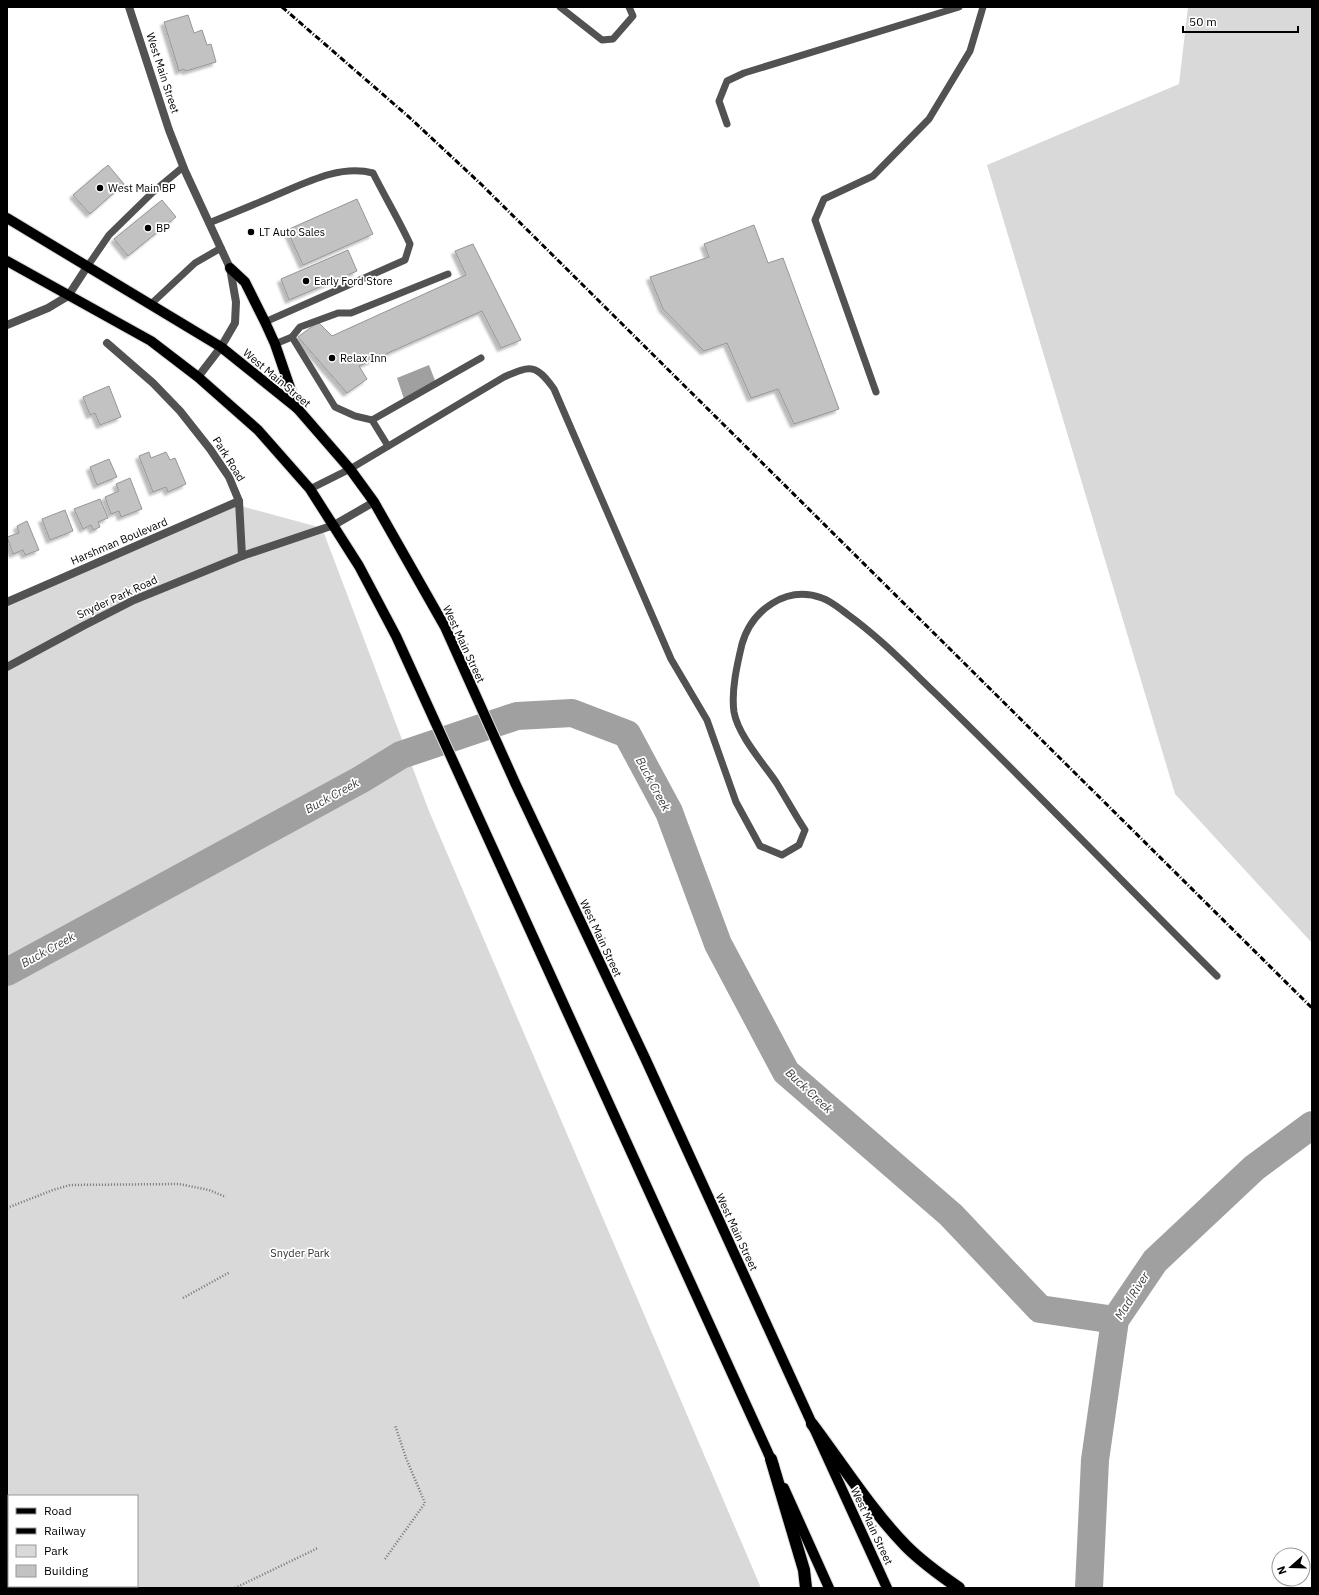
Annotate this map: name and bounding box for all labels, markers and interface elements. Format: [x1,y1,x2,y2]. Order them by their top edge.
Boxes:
scale bar [1183,8,1298,34]
text: 50 m [1189,14,1217,29]
street label: West Main Street [143,31,183,115]
place label: West Main BP [108,181,176,195]
marker: West Main BP [95,183,105,193]
place label: BP [156,221,170,235]
marker: BP [143,223,153,233]
place label: LT Auto Sales [259,225,325,239]
marker: LT Auto Sales [246,227,256,237]
place label: Early Ford Store [314,274,393,288]
marker: Early Ford Store [301,276,311,286]
street label: West Main Street [240,346,314,410]
place label: Relax Inn [340,351,387,365]
marker: Relax Inn [327,353,337,363]
street label: Park Road [210,434,248,484]
street label: Harshman Boulevard [69,514,169,568]
street label: Snyder Park Road [75,572,159,622]
street label: West Main Street [440,603,488,685]
water label: Buck Creek [633,754,674,814]
water label: Buck Creek [302,774,362,816]
street label: West Main Street [577,897,625,979]
water label: Buck Creek [18,928,78,970]
water label: Buck Creek [783,1065,837,1117]
street label: West Main Street [713,1191,761,1273]
park label: Snyder Park [270,1246,330,1260]
water label: Mad River [1111,1269,1152,1322]
street label: West Main Street [848,1485,896,1567]
legend [8,1495,138,1587]
text: Road [44,1503,72,1518]
text: Railway [44,1523,86,1538]
text: Park [44,1543,69,1558]
north arrow [1271,1547,1311,1587]
text: Building [44,1563,89,1578]
text: N [1274,1564,1290,1577]

